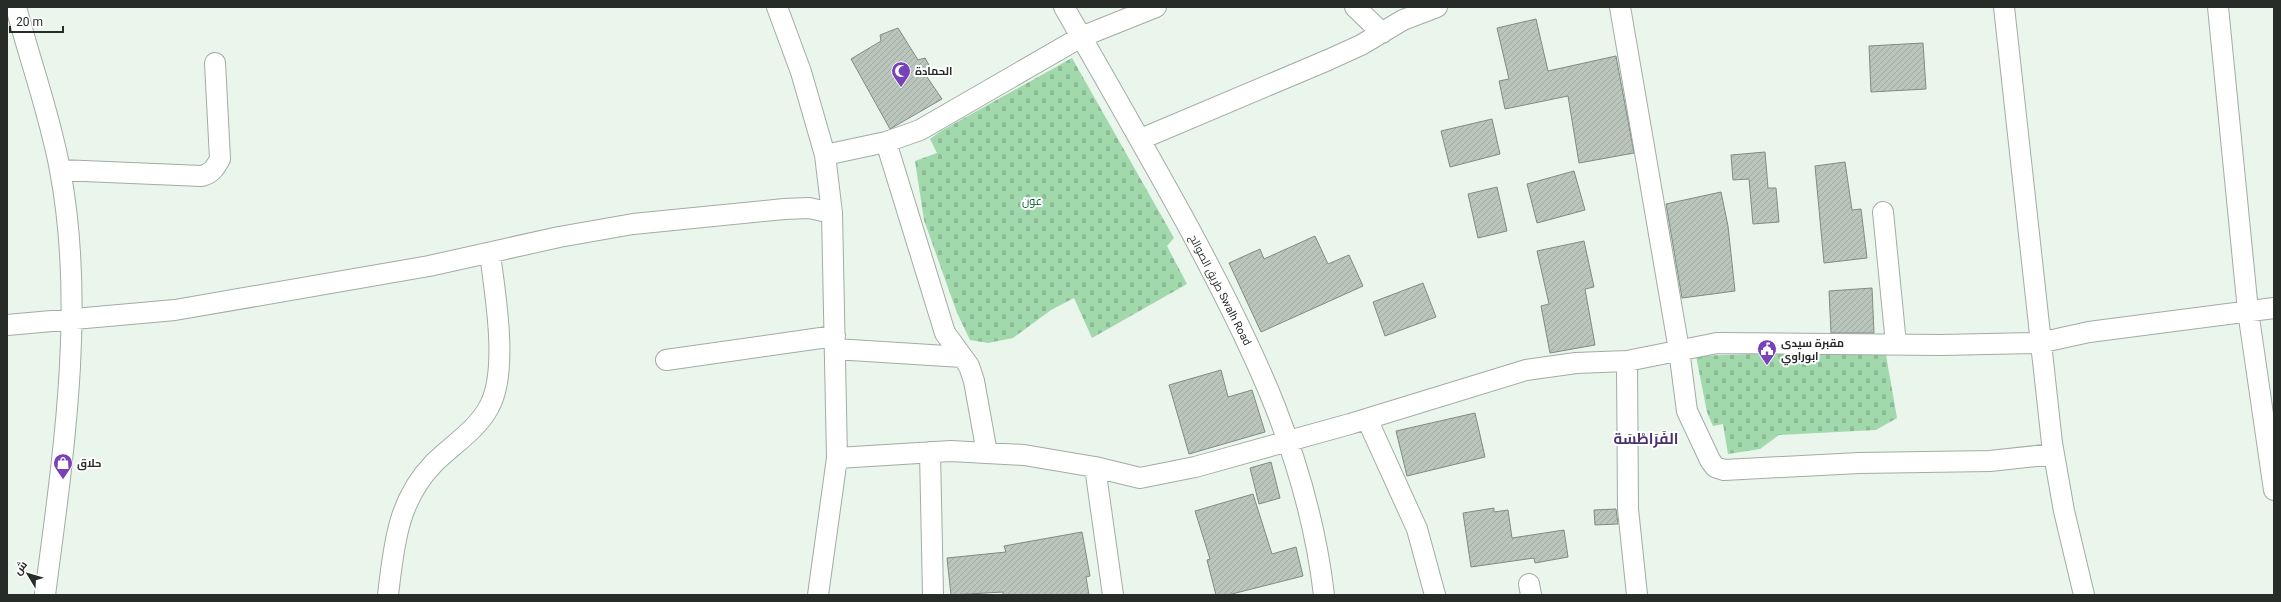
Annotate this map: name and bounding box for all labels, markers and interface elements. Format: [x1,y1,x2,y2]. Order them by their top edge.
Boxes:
scale bar [10,8,63,34]
text: 20 m [16,15,43,29]
mosque icon: الحمادة [890,60,912,88]
place label: الحمادة [915,65,953,78]
park label: عون [1022,195,1042,208]
street label: طريق الصوالح Swalh Road [1185,232,1254,348]
place label: مقبرة سيدى ابوراوي [1781,337,1844,366]
public building icon: مقبرة سيدى ابوراوي [1756,338,1778,366]
district label: الفَرَاطْسَة [1614,430,1678,448]
shop icon: حلاق [52,452,74,480]
place label: حلاق [77,457,101,471]
north arrow [8,554,48,594]
text: ش [11,559,30,578]

